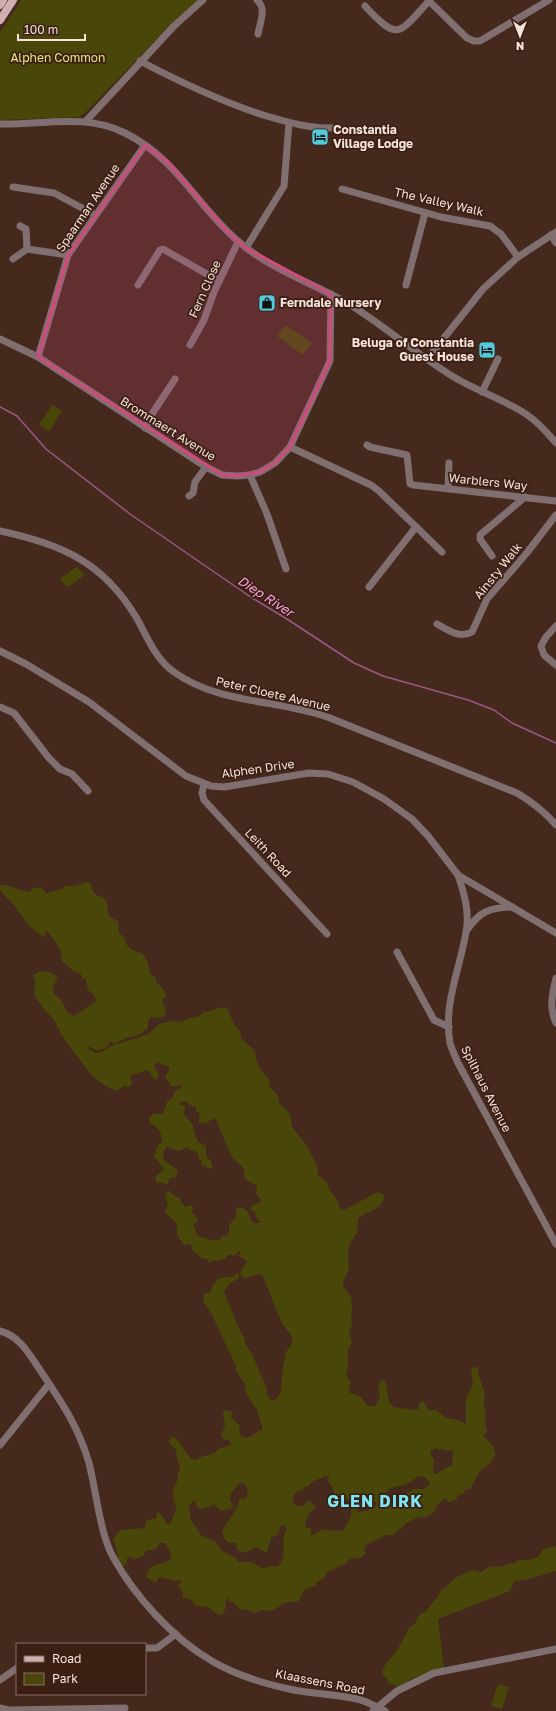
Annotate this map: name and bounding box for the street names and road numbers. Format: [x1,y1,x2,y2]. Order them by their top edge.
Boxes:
street label: Spaarman Avenue [52,161,123,255]
street label: The Valley Walk [393,184,486,219]
street label: Fern Close [185,258,224,320]
street label: Brommaert Avenue [118,393,219,464]
street label: Warblers Way [448,470,528,493]
street label: Ainsty Walk [470,539,525,602]
street label: Peter Cloete Avenue [214,673,332,714]
street label: Alphen Drive [221,756,295,781]
street label: Leith Road [242,825,295,880]
street label: Spilhaus Avenue [458,1043,515,1135]
street label: Klaassens Road [274,1665,366,1698]

